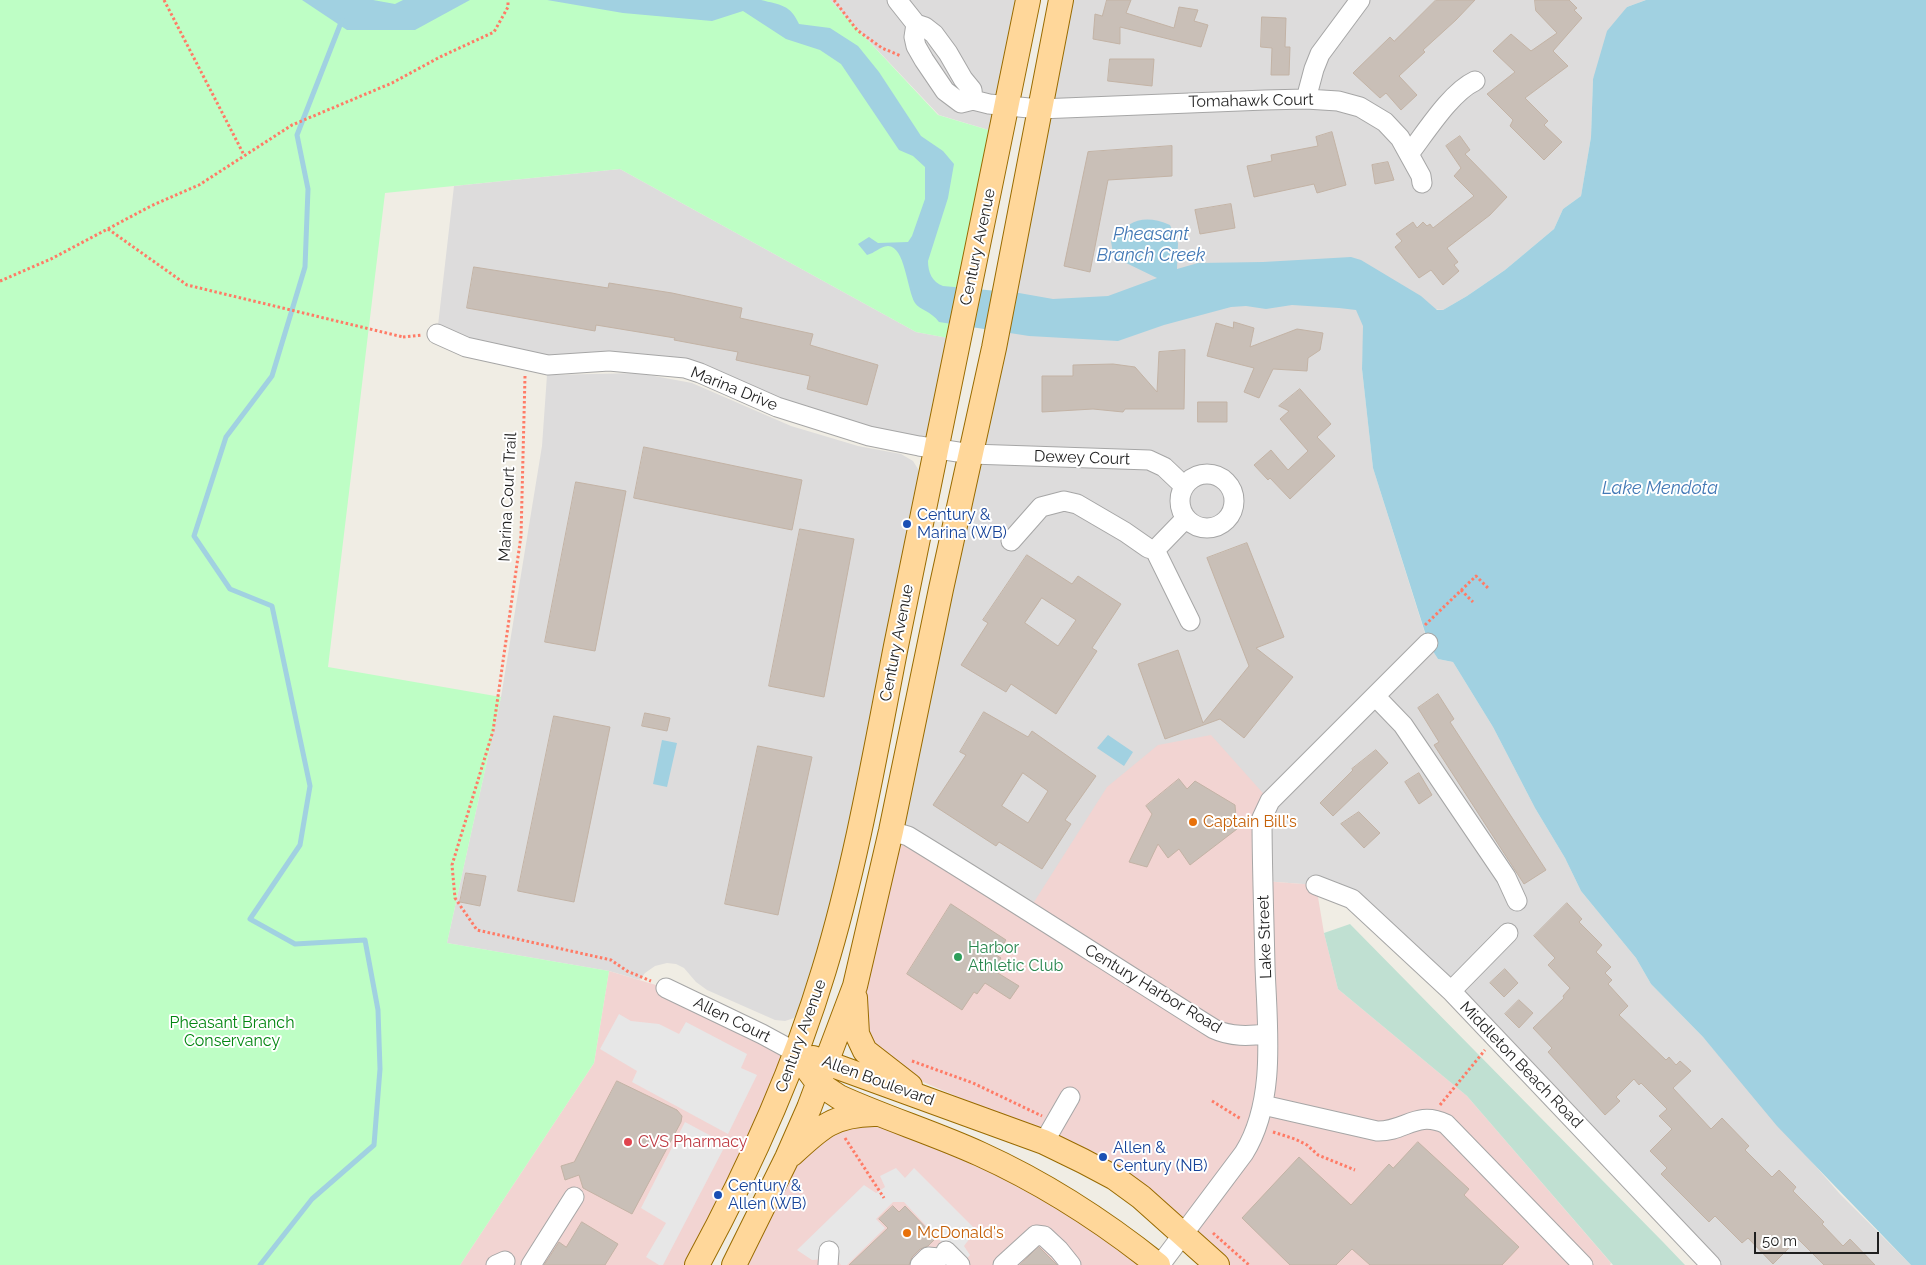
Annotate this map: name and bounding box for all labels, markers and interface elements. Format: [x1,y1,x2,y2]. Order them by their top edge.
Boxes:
street label: Tomahawk Court [1188,90,1314,112]
street label: Century Avenue [956,187,1000,307]
water label: Pheasant Branch Creek [1097,224,1205,266]
street label: Marina Drive [688,363,780,415]
street label: Marina Court Trail [495,432,521,562]
street label: Dewey Court [1034,447,1130,469]
water label: Lake Mendota [1602,478,1718,500]
place label: Century & Marina (WB) [917,505,1007,543]
marker: Century & Marina (WB) [901,518,913,530]
street label: Century Avenue [876,583,918,703]
place label: Captain Bill's [1203,812,1297,832]
marker: Captain Bill's [1187,816,1199,828]
street label: Lake Street [1254,895,1276,979]
place label: Harbor Athletic Club [968,938,1063,976]
street label: Century Harbor Road [1081,941,1225,1037]
marker: Harbor Athletic Club [952,951,964,963]
street label: Century Avenue [772,977,830,1095]
street label: Allen Court [690,993,774,1047]
street label: Middleton Beach Road [1456,998,1586,1132]
park label: Pheasant Branch Conservancy [170,1013,294,1051]
street label: Allen Boulevard [819,1052,937,1110]
place label: CVS Pharmacy [638,1132,748,1152]
marker: CVS Pharmacy [622,1136,634,1148]
place label: Allen & Century (NB) [1113,1138,1207,1176]
marker: Allen & Century (NB) [1097,1151,1109,1163]
place label: Century & Allen (WB) [728,1176,806,1214]
marker: Century & Allen (WB) [712,1189,724,1201]
scale bar [1756,1222,1881,1254]
place label: McDonald's [917,1223,1004,1243]
marker: McDonald's [901,1227,913,1239]
text: 50 m [1762,1232,1797,1250]

